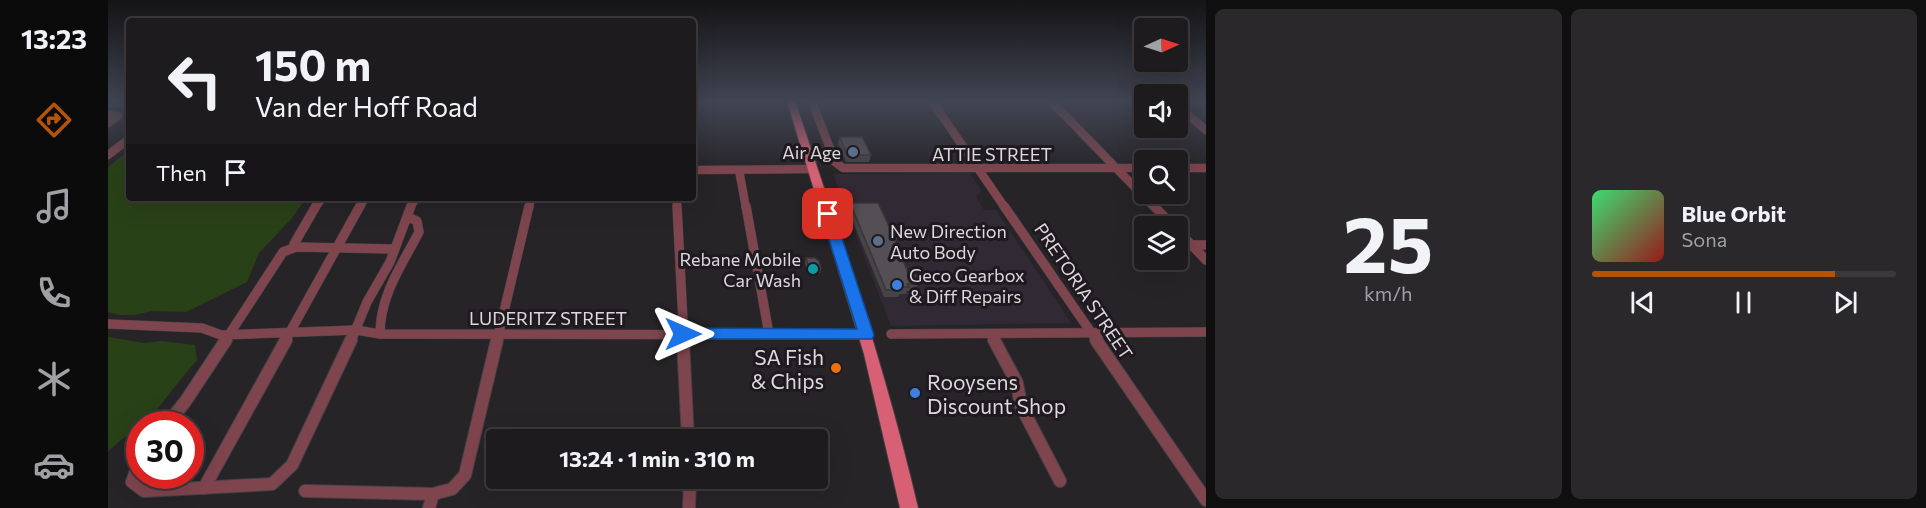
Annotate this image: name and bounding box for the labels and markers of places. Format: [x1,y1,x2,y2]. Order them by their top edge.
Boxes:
place label: Air Age [782,141,841,163]
marker: Air Age [846,145,860,159]
pin [802,188,853,239]
place label: New Direction Auto Body [890,220,1007,263]
marker: New Direction Auto Body [871,234,885,248]
place label: Rebane Mobile Car Wash [679,248,801,291]
marker: Rebane Mobile Car Wash [806,262,820,276]
place label: Geco Gearbox & Diff Repairs [909,264,1025,307]
marker: Geco Gearbox & Diff Repairs [890,278,904,292]
place label: SA Fish & Chips [751,344,824,393]
marker: SA Fish & Chips [829,361,843,375]
place label: Rooysens Discount Shop [927,369,1066,418]
marker: Rooysens Discount Shop [908,386,922,400]

